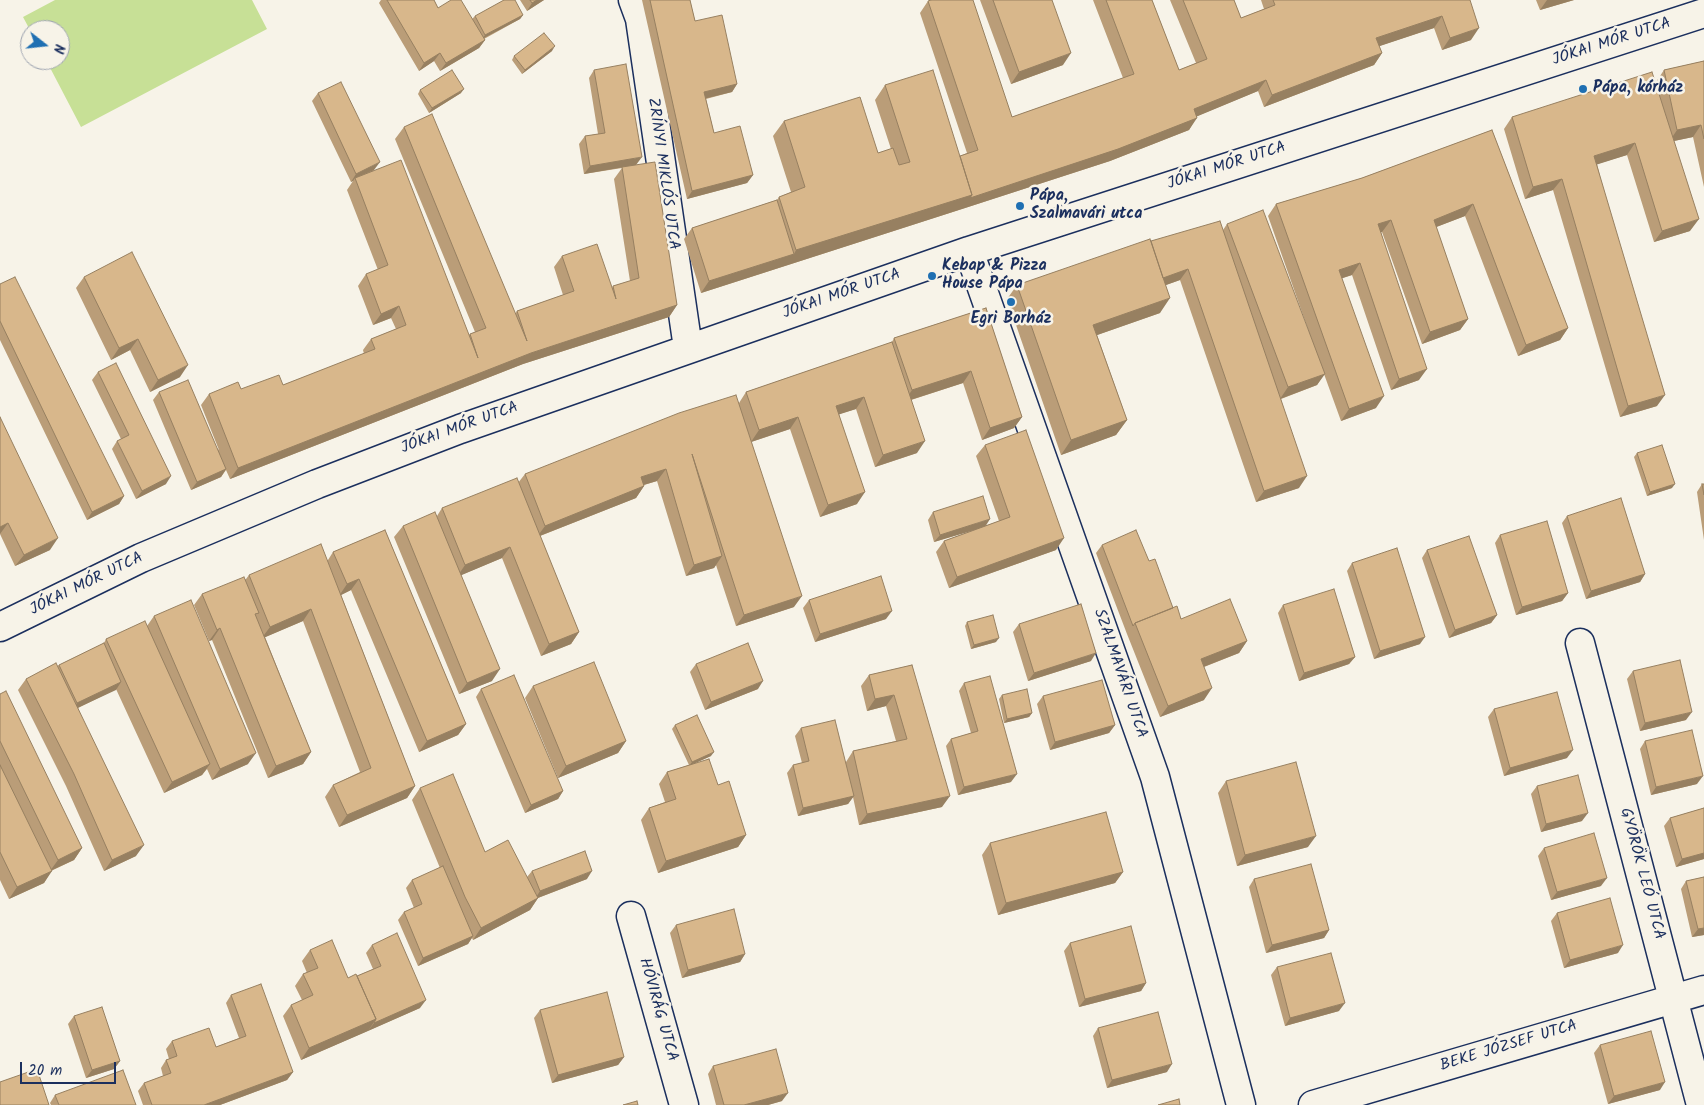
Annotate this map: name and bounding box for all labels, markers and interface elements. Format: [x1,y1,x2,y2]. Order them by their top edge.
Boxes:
street label: JÓKAI MÓR UTCA [1550,15,1674,71]
north arrow [20,20,70,70]
text: N [47,42,70,56]
place label: Pápa, kórház [1593,79,1683,99]
marker: Pápa, kórház [1577,83,1589,95]
street label: ZRÍNYI MIKLÓS UTCA [642,97,682,251]
street label: JÓKAI MÓR UTCA [1165,139,1289,195]
place label: Pápa, Szalmavári utca [1030,187,1142,225]
marker: Pápa, Szalmavári utca [1014,200,1026,212]
place label: Kebap & Pizza House Pápa [942,257,1047,295]
street label: JÓKAI MÓR UTCA [780,266,904,324]
marker: Kebap & Pizza House Pápa [926,270,938,282]
marker: Egri Borház [1005,296,1017,308]
place label: Egri Borház [971,310,1051,330]
street label: JÓKAI MÓR UTCA [399,399,521,459]
street label: JÓKAI MÓR UTCA [27,549,147,621]
street label: SZALMAVÁRI UTCA [1088,607,1150,741]
street label: GYÖRÖK LEÓ UTCA [1614,806,1668,942]
street label: HÓVIRÁG UTCA [633,956,681,1064]
street label: BEKE JÓZSEF UTCA [1438,1017,1580,1077]
scale bar [22,1052,119,1084]
text: 20 m [28,1059,62,1083]

